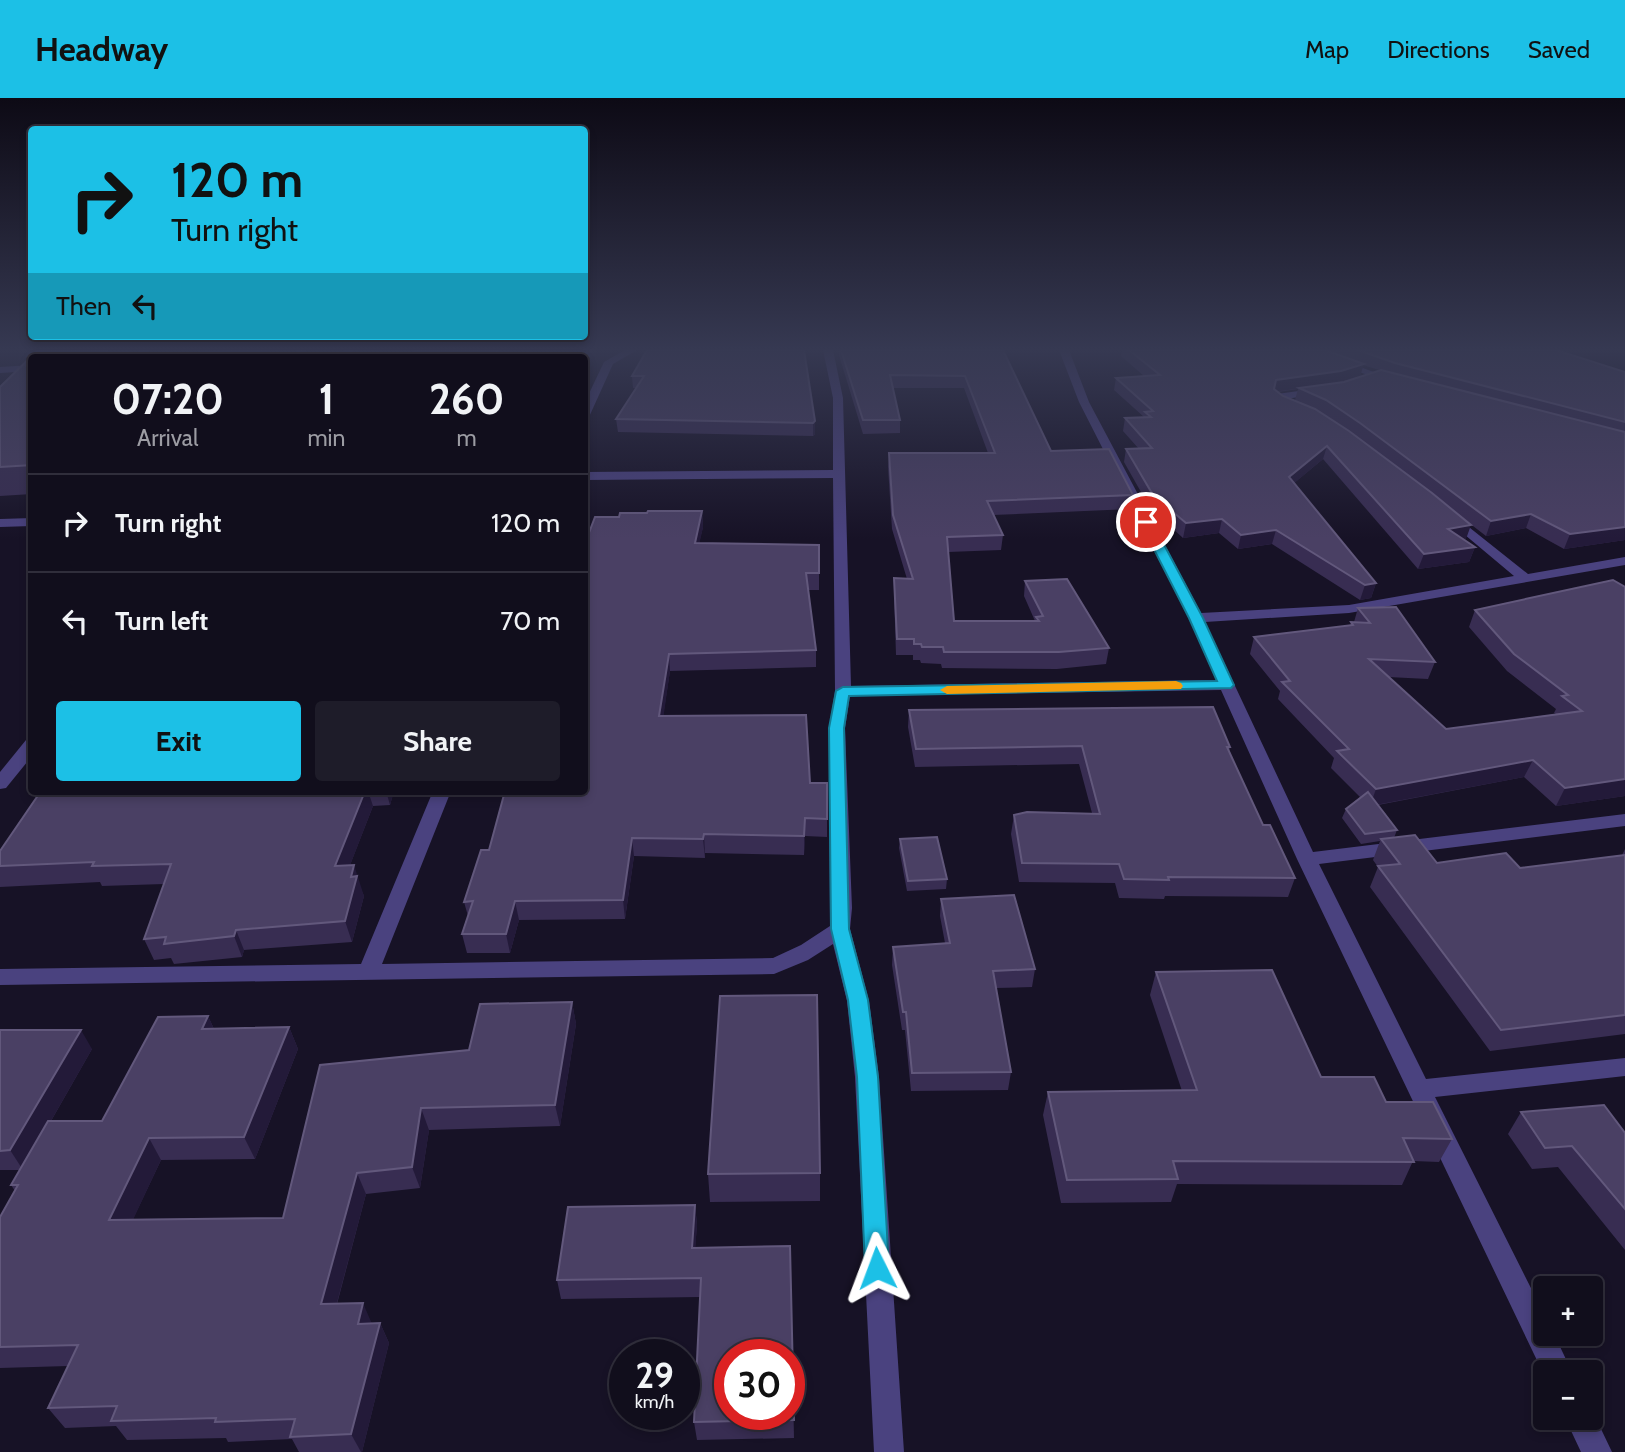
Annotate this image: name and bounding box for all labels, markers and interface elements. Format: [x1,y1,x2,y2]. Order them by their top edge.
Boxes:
text: Headway [35,29,168,69]
text: Map [1305,35,1349,64]
text: Directions [1387,35,1490,64]
text: Saved [1528,35,1590,64]
text: 120 m [171,150,303,209]
icon: right [56,154,147,245]
text: Turn right [171,210,298,249]
icon: left [126,287,164,325]
text: Then [56,290,112,322]
text: 07:20 [112,373,224,425]
text: 1 [319,373,334,425]
text: 260 [429,373,504,425]
text: Arrival [137,424,198,452]
text: min [307,424,345,452]
text: m [457,424,477,452]
pin [1116,492,1176,552]
icon: arrive [1127,503,1165,541]
icon: right [56,504,94,542]
text: Turn right [115,507,221,539]
text: 120 m [491,507,560,539]
icon: left [56,602,94,640]
text: Turn left [115,605,208,637]
text: 70 m [500,605,560,637]
button: Exit [56,701,301,781]
button: Share [315,701,560,781]
position arrow [840,1231,914,1305]
map controls [1533,1276,1603,1430]
button: + [1533,1276,1603,1346]
speed limit sign: 30 [714,1339,805,1430]
text: 29 [635,1354,674,1397]
button: − [1533,1360,1603,1430]
text: km/h [635,1391,674,1413]

